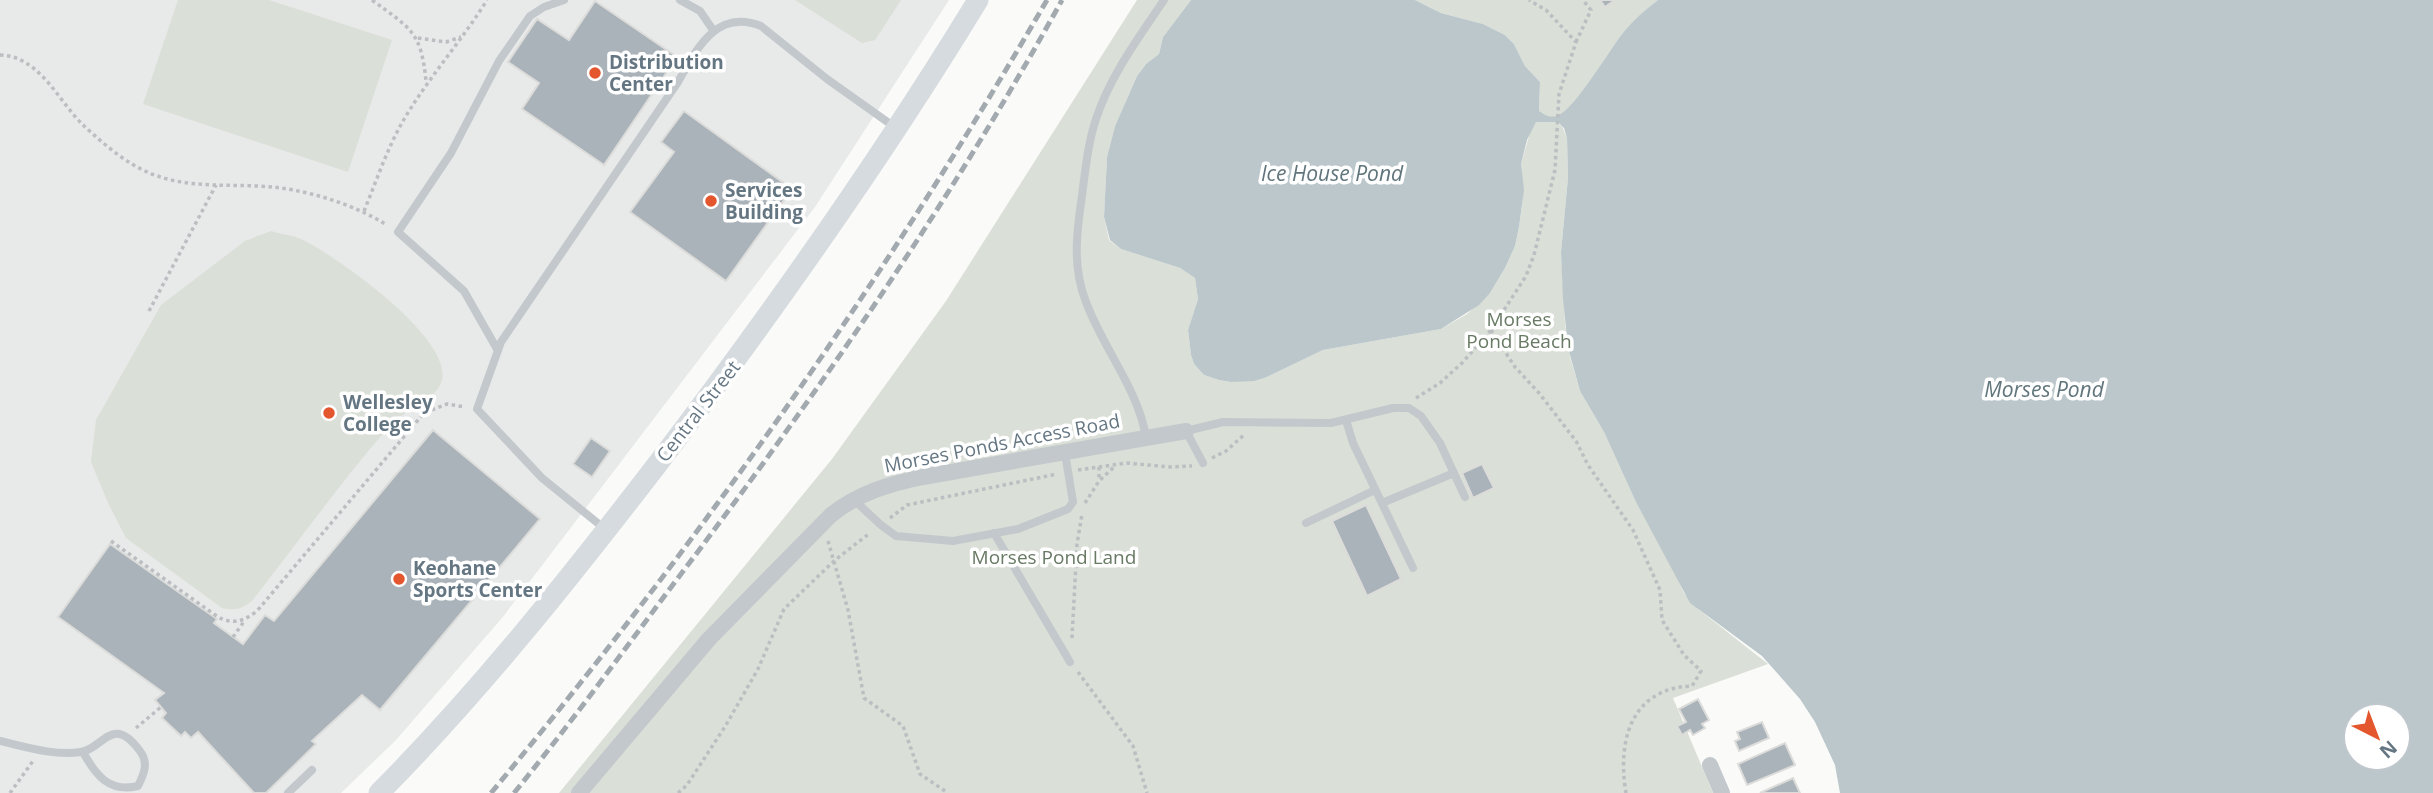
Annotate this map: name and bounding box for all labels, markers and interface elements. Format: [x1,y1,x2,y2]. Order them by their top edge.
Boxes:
place label: Distribution Center [609,49,724,97]
marker: Distribution Center [587,65,603,81]
water label: Ice House Pond [1261,159,1404,187]
place label: Services Building [725,177,803,225]
marker: Services Building [703,193,719,209]
park label: Morses Pond Beach [1466,306,1572,354]
street label: Central Street [650,355,746,467]
water label: Morses Pond [1984,375,2105,403]
place label: Wellesley College [343,389,433,437]
marker: Wellesley College [321,405,337,421]
street label: Morses Ponds Access Road [882,407,1122,479]
park label: Morses Pond Land [972,544,1136,570]
place label: Keohane Sports Center [413,555,543,603]
marker: Keohane Sports Center [391,571,407,587]
north arrow [2342,702,2412,772]
text: N [2374,735,2403,764]

